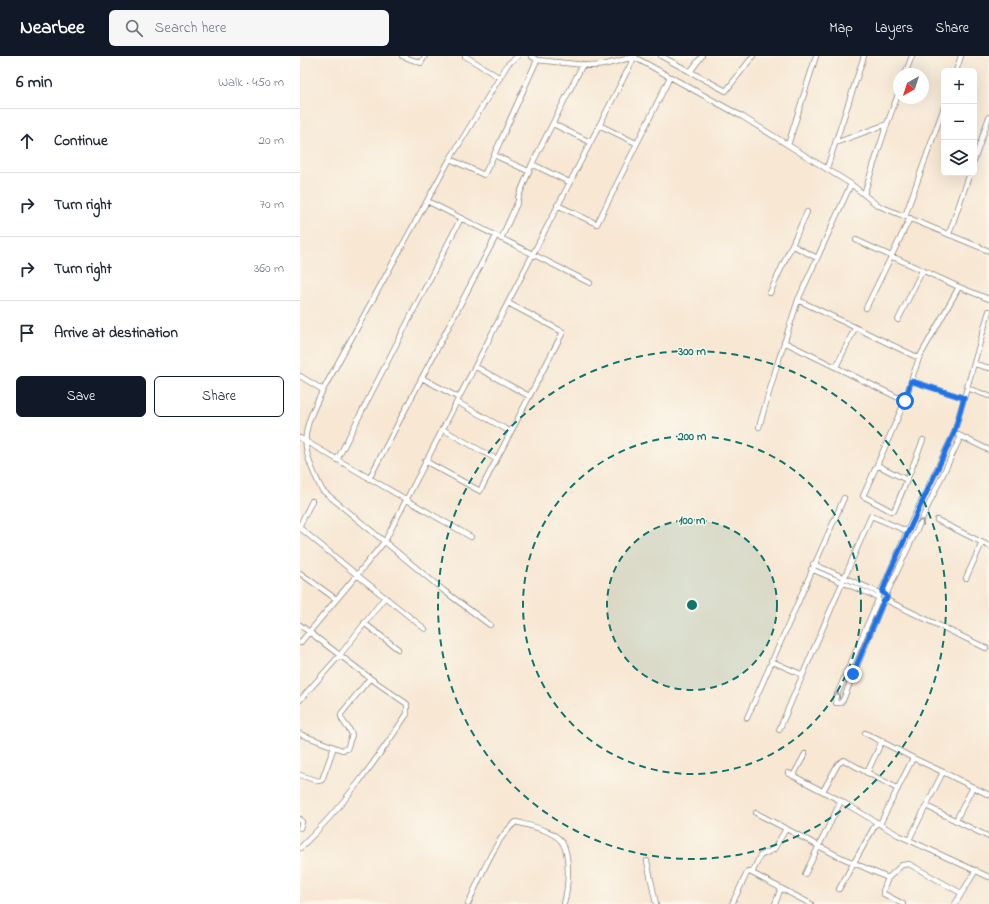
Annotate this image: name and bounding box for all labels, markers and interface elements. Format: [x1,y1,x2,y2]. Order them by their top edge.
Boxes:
search box [109,10,389,46]
text: Nearbee [20,15,85,42]
icon: search [123,17,145,39]
text: Search here [155,17,226,39]
text: Map [829,18,853,39]
text: Layers [875,18,913,39]
text: Share [935,18,969,39]
north arrow [893,68,929,104]
map controls [941,68,977,176]
button: + [941,68,977,104]
text: 6 min [16,70,52,95]
text: Walk · 450 m [218,73,284,92]
button: − [941,104,977,140]
icon: ahead [16,130,38,152]
text: Continue [54,130,108,152]
text: 20 m [259,131,284,150]
button: layers [941,140,977,176]
icon: right [16,194,38,216]
text: Turn right [54,194,112,216]
text: 70 m [260,195,284,214]
icon: right [16,258,38,280]
text: Turn right [54,258,112,280]
text: 360 m [254,259,284,278]
icon: arrive [16,322,38,344]
text: Arrive at destination [54,322,178,344]
text: 300 m [677,343,707,361]
button: Save [16,376,146,417]
button: Share [154,376,284,417]
route start [896,392,914,410]
text: 200 m [677,428,707,446]
text: 100 m [679,512,706,530]
one-way arrow [916,518,924,526]
centre of rings [685,598,699,612]
route end [844,665,862,683]
one-way arrow [833,692,841,699]

